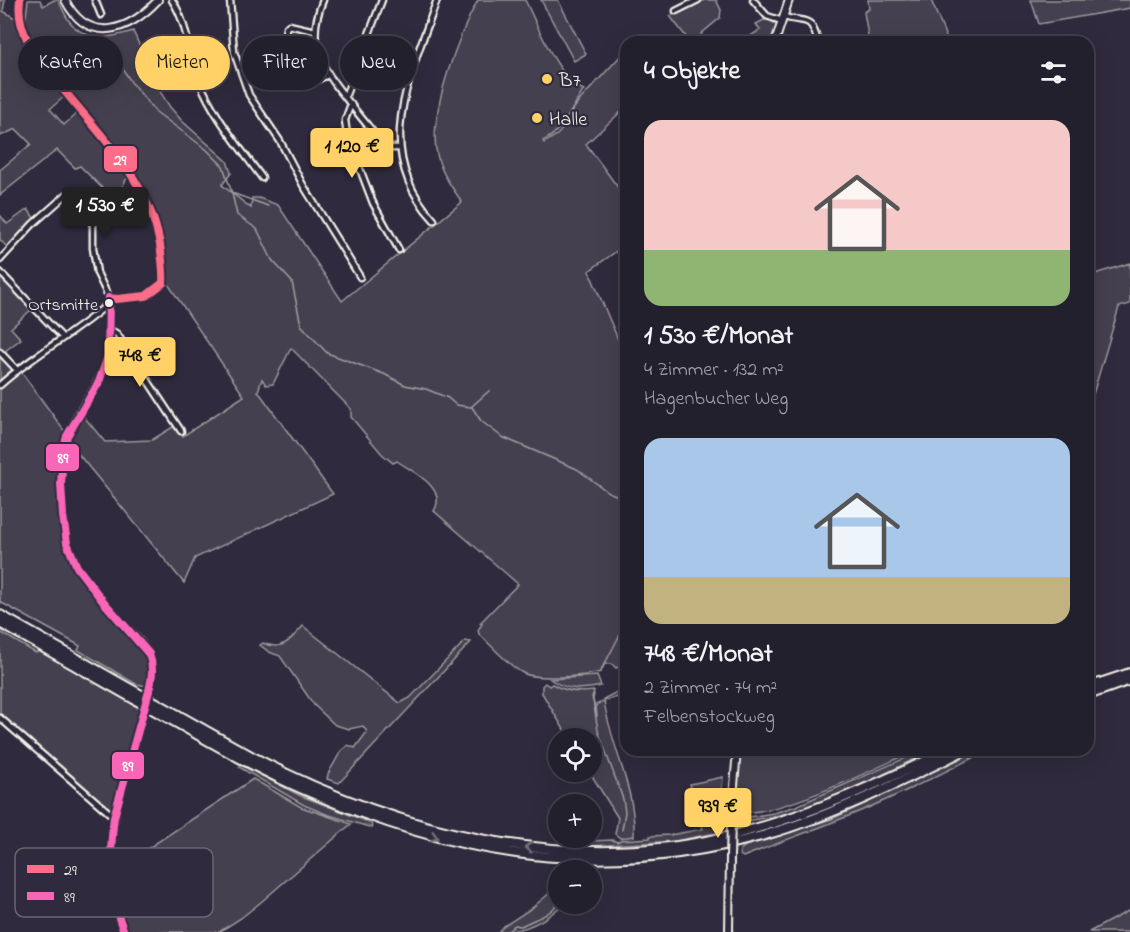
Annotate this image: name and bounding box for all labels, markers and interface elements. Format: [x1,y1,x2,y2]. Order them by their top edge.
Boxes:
chip: Kaufen [18,36,123,90]
chip: Mieten [135,36,230,90]
chip: Filter [242,36,328,90]
chip: Neu [340,36,417,90]
text: 4 Objekte [644,53,740,91]
icon: filters [1037,56,1070,89]
place label: B7 [558,67,581,96]
marker: B7 [540,72,554,86]
place label: Halle [549,106,587,135]
marker: Halle [530,111,544,125]
pin: 1 120 € [297,128,407,179]
text: 1 120 € [324,133,380,162]
line badge: 29 [103,145,138,173]
text: 29 [113,149,127,173]
icon: home [803,159,911,267]
pin: 1 530 € [50,187,160,238]
text: 1 530 € [76,192,134,221]
place label: Ortsmitte [28,293,99,319]
marker: Ortsmitte [103,297,115,309]
text: 1 530 €/Monat [644,318,793,356]
pin: 748 € [98,337,182,388]
text: 748 € [119,342,161,371]
text: 4 Zimmer · 132 m² [644,356,784,385]
text: Hagenbucher Weg [644,385,788,414]
line badge: 89 [45,443,80,472]
text: 89 [57,447,69,471]
icon: home [803,477,911,585]
text: 748 €/Monat [644,636,773,674]
text: 2 Zimmer · 74 m² [644,674,777,703]
text: Felbenstockweg [644,703,775,732]
map controls [548,728,602,914]
button: locate [548,728,602,782]
line badge: 89 [111,751,145,780]
text: 89 [122,755,134,779]
pin: 939 € [676,788,760,839]
text: 939 € [698,793,738,822]
button: + [548,794,602,848]
one-way arrow [429,830,439,843]
one-way arrow [525,841,534,854]
legend [15,848,213,917]
text: 29 [64,859,77,883]
button: − [548,860,602,914]
text: 89 [64,886,75,910]

